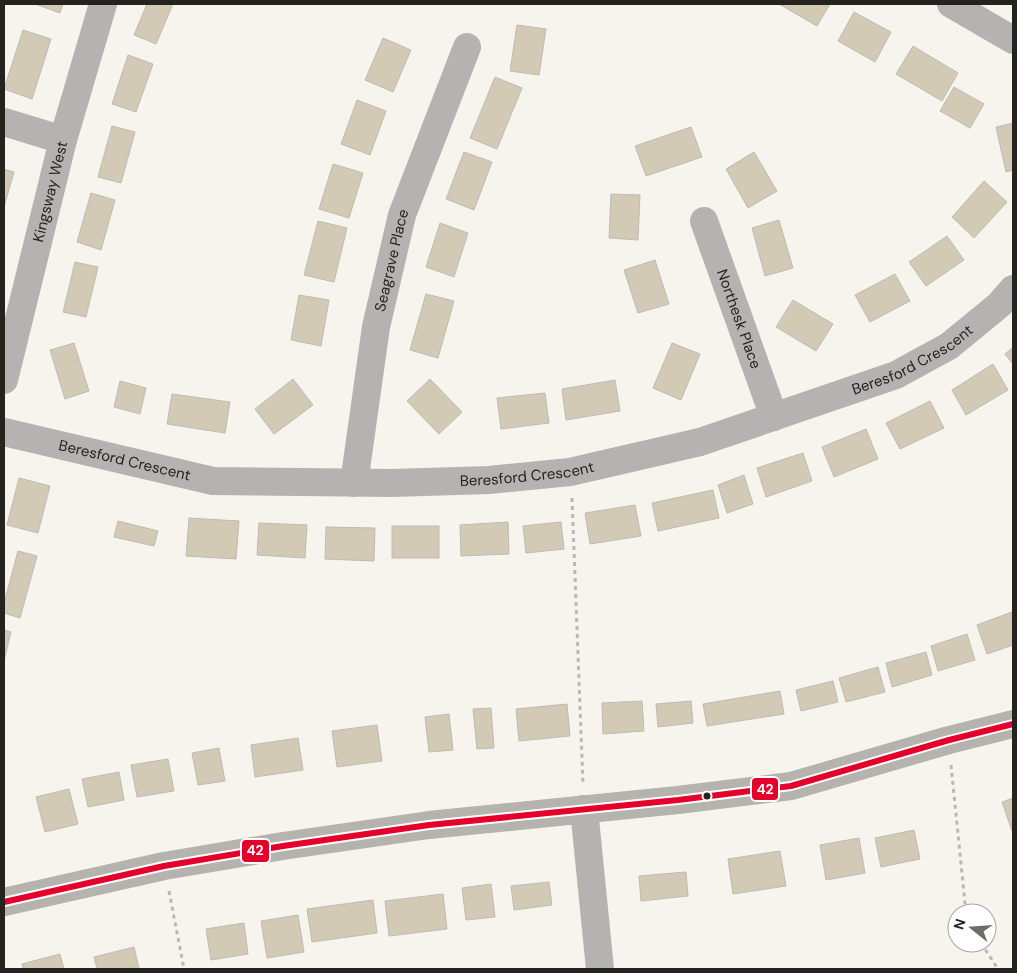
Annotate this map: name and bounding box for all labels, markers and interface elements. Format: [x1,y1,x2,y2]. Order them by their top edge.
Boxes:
street label: Kingsway West [28,139,72,244]
street label: Seagrave Place [370,206,413,314]
street label: Northesk Place [712,266,766,371]
street label: Beresford Crescent [849,320,977,399]
street label: Beresford Crescent [57,435,193,485]
street label: Beresford Crescent [459,457,596,491]
line badge: 42 [751,777,779,801]
text: 42 [756,780,774,798]
unlabelled marker [702,791,712,801]
line badge: 42 [241,839,270,863]
text: 42 [246,841,264,859]
north arrow [947,903,997,953]
text: N [949,917,970,932]

